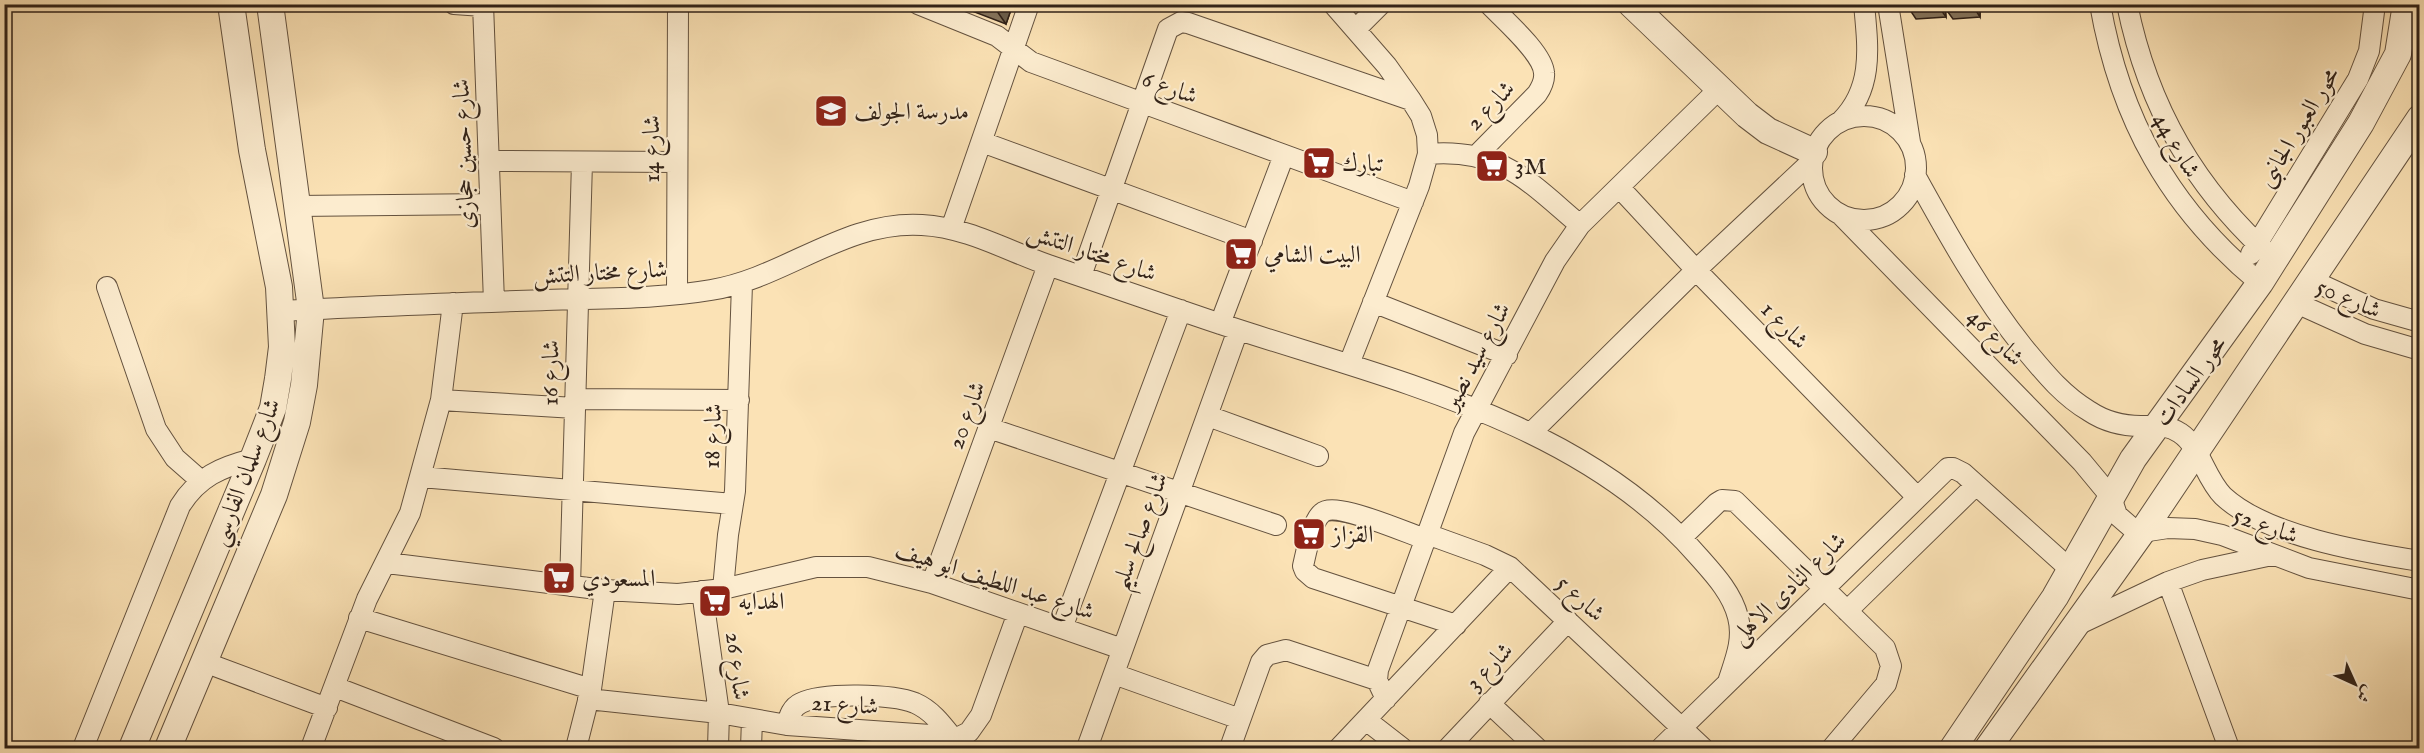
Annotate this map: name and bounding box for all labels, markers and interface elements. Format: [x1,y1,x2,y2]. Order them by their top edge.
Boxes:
street label: محور العبور الجانبى [2251,62,2348,194]
street label: شارع 6 [1136,64,1202,116]
street label: شارع 2 [1460,74,1525,140]
street label: شارع حسين حجازى [446,78,486,230]
school or university icon: مدرسة الجولف [813,93,849,129]
place label: مدرسة الجولف [854,97,969,128]
street label: شارع 44 [2142,107,2207,186]
street label: شارع 14 [637,115,671,183]
supermarket icon: تبارك [1301,145,1337,181]
supermarket icon: 3M [1474,148,1510,184]
place label: تبارك [1342,149,1385,180]
place label: 3M [1515,152,1547,183]
street label: شارع مختار التتش [1022,217,1160,293]
supermarket icon: البيت الشامي [1223,236,1259,272]
place label: البيت الشامي [1264,240,1361,273]
street label: شارع مختار التتش [532,254,668,295]
street label: شارع 50 [2310,272,2385,330]
street label: شارع 1 [1751,295,1814,359]
street label: شارع سيد نصير [1435,297,1521,420]
street label: شارع 46 [1958,303,2030,376]
street label: محور السادات [2148,330,2235,433]
street label: شارع 16 [535,340,571,406]
street label: شارع 20 [941,377,997,455]
street label: شارع سلمان الفارسي [204,394,293,553]
street label: شارع 18 [697,403,733,469]
street label: شارع صالح سليم [1105,468,1183,597]
street label: شارع 52 [2228,500,2302,555]
supermarket icon: القزاز [1291,516,1327,552]
place label: القزاز [1330,520,1374,551]
street label: شارع النادى الاهلى [1725,526,1856,654]
street label: شارع عبد اللطيف ابو هيف [890,535,1098,631]
supermarket icon: المسعودي [541,560,577,596]
place label: المسعودي [582,564,656,597]
street label: شارع 5 [1547,569,1611,632]
supermarket icon: الهدايه [697,583,733,619]
place label: الهدايه [738,587,785,618]
street label: شارع 26 [714,630,756,702]
street label: شارع 3 [1460,636,1523,700]
north arrow [2325,654,2385,714]
text: ش [2352,681,2377,706]
street label: شارع 21 [810,688,879,726]

